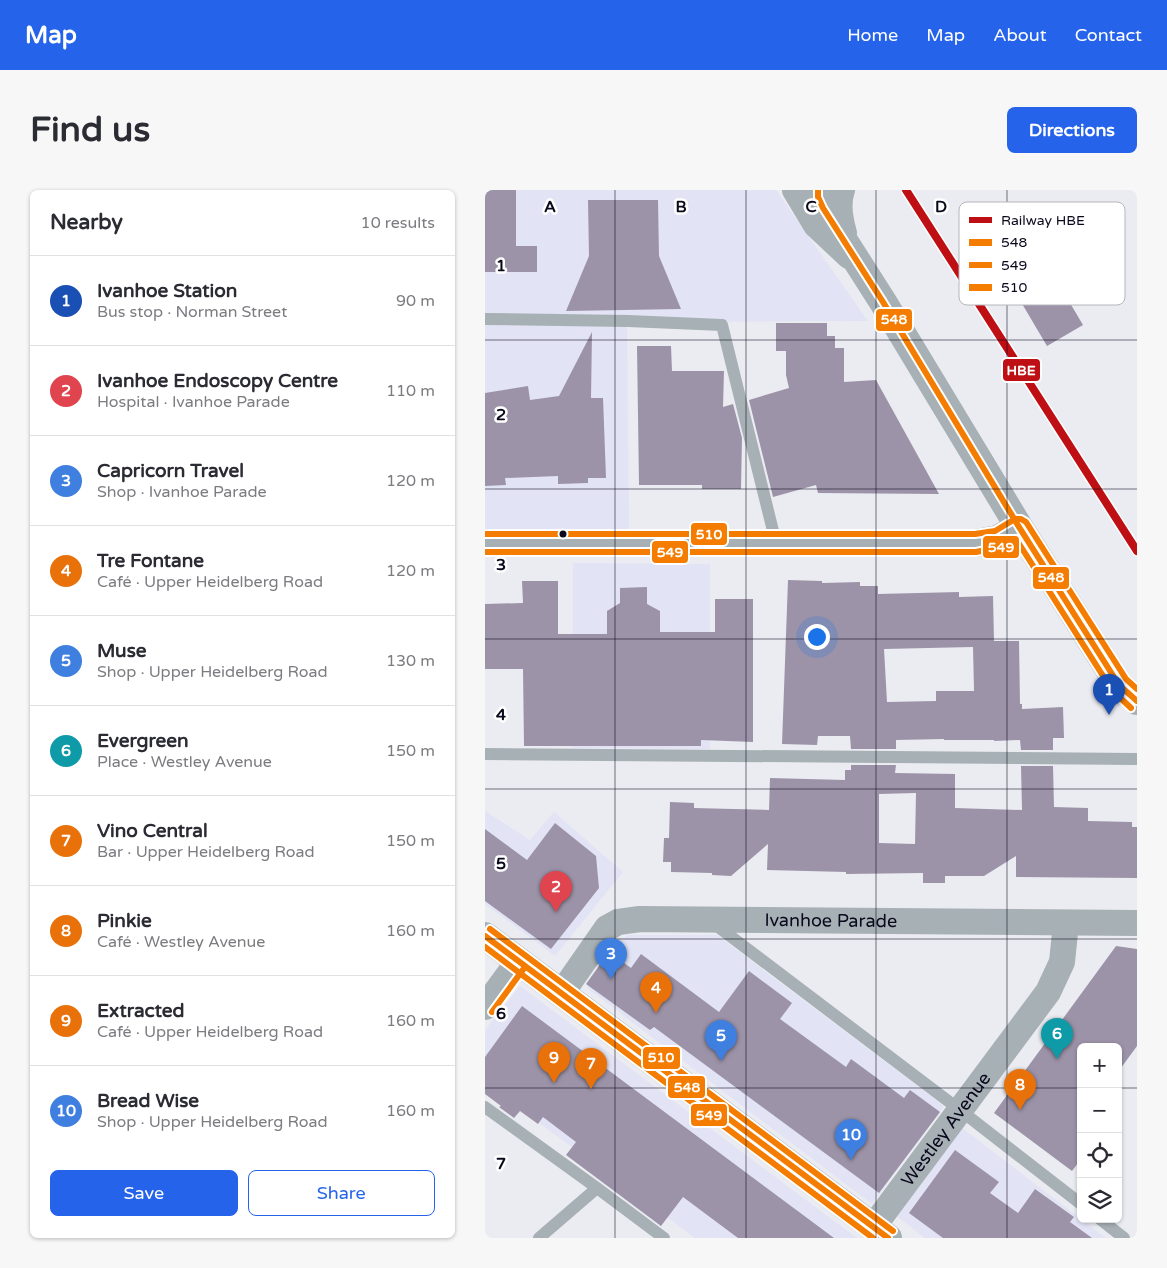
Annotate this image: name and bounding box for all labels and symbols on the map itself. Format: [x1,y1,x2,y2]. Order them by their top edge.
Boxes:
text: A [544,197,556,217]
text: B [675,197,687,217]
text: C [805,197,817,217]
text: D [935,197,947,217]
legend [959,202,1125,305]
text: Railway HBE [1001,212,1085,229]
text: 548 [1001,234,1028,251]
text: 1 [496,256,506,276]
text: 549 [1001,257,1027,274]
text: 510 [1001,279,1028,296]
line badge: 548 [875,308,913,332]
text: 548 [881,311,907,328]
line badge: HBE [1002,358,1041,382]
text: HBE [1006,362,1036,379]
text: 2 [496,405,506,425]
line badge: 510 [690,522,728,546]
text: 510 [696,526,722,543]
unlabelled marker [558,529,568,539]
line badge: 549 [982,535,1020,559]
text: 549 [988,539,1014,556]
line badge: 549 [651,540,689,564]
text: 549 [657,544,683,561]
text: 3 [496,555,506,575]
line badge: 548 [1032,566,1070,590]
text: 548 [1038,569,1064,586]
your location [804,624,830,650]
pin: 1 [1093,674,1125,715]
text: 4 [496,705,506,725]
text: 5 [496,854,506,874]
pin: 2 [540,871,572,912]
street label: Ivanhoe Parade [764,909,897,932]
pin: 3 [595,938,627,979]
pin: 4 [640,972,672,1013]
text: 6 [496,1004,506,1024]
pin: 6 [1041,1018,1073,1059]
pin: 5 [705,1020,737,1061]
pin: 9 [538,1042,570,1083]
line badge: 510 [642,1046,681,1070]
pin: 7 [575,1048,607,1089]
text: 510 [648,1049,674,1066]
street label: Westley Avenue [896,1068,995,1190]
pin: 8 [1004,1069,1036,1110]
line badge: 548 [667,1075,706,1099]
text: 548 [674,1079,700,1096]
line badge: 549 [690,1103,728,1127]
text: 549 [696,1107,722,1124]
pin: 10 [835,1119,867,1160]
text: 7 [496,1154,506,1174]

